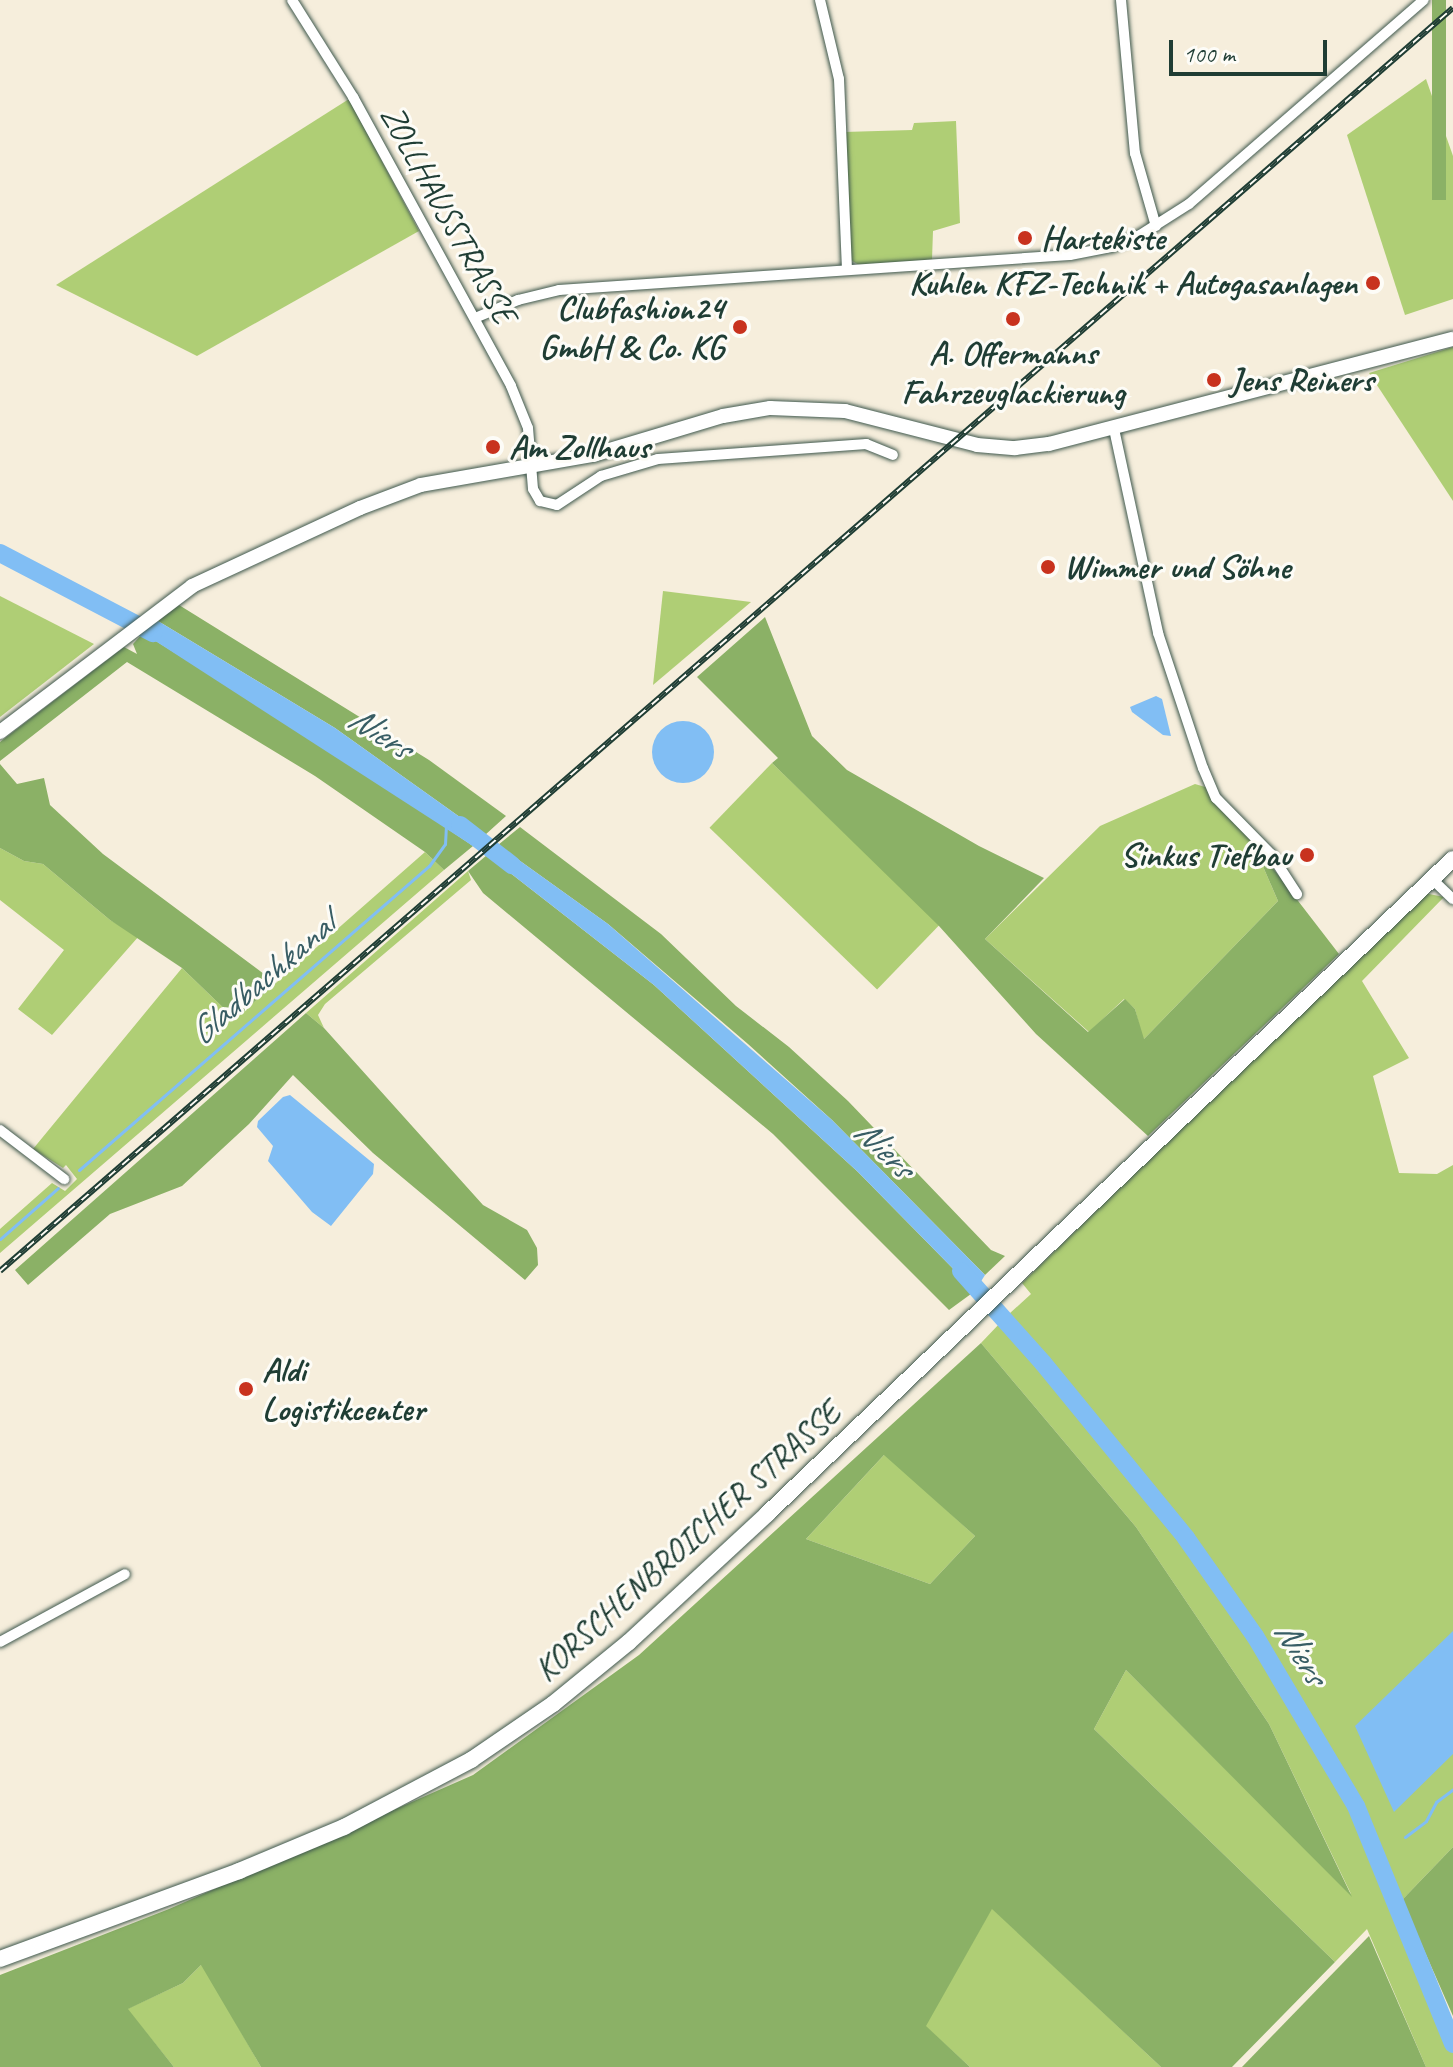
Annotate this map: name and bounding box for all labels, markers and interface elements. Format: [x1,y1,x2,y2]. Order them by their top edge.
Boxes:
scale bar [1173,24,1331,74]
text: 100 m [1183,39,1235,69]
street label: ZOLLHAUSSTRASSE [372,98,526,330]
place label: Hartekiste [1041,218,1164,258]
marker: Hartekiste [1016,229,1034,247]
place label: Kuhlen KFZ-Technik + Autogasanlagen [909,263,1357,303]
marker: Kuhlen KFZ-Technik + Autogasanlagen [1364,274,1382,292]
place label: Clubfashion24 GmbH & Co. KG [539,287,724,366]
marker: A. Offermanns Fahrzeuglackierung [1004,310,1022,328]
marker: Clubfashion24 GmbH & Co. KG [731,318,749,336]
place label: A. Offermanns Fahrzeuglackierung [901,332,1125,412]
place label: Jens Reiners [1230,360,1375,400]
marker: Jens Reiners [1205,371,1223,389]
place label: Am Zollhaus [509,427,649,467]
marker: Am Zollhaus [484,438,502,456]
place label: Wimmer und Söhne [1064,547,1290,587]
marker: Wimmer und Söhne [1039,558,1057,576]
water label: Niers [341,696,419,768]
place label: Sinkus Tiefbau [1120,835,1291,875]
marker: Sinkus Tiefbau [1298,846,1316,864]
water label: Gladbachkanal [180,904,344,1054]
water label: Niers [845,1109,923,1187]
place label: Aldi Logistikcenter [262,1349,424,1428]
marker: Aldi Logistikcenter [237,1380,255,1398]
street label: KORSCHENBROICHER STRASSE [525,1392,849,1690]
water label: Niers [1266,1613,1336,1691]

